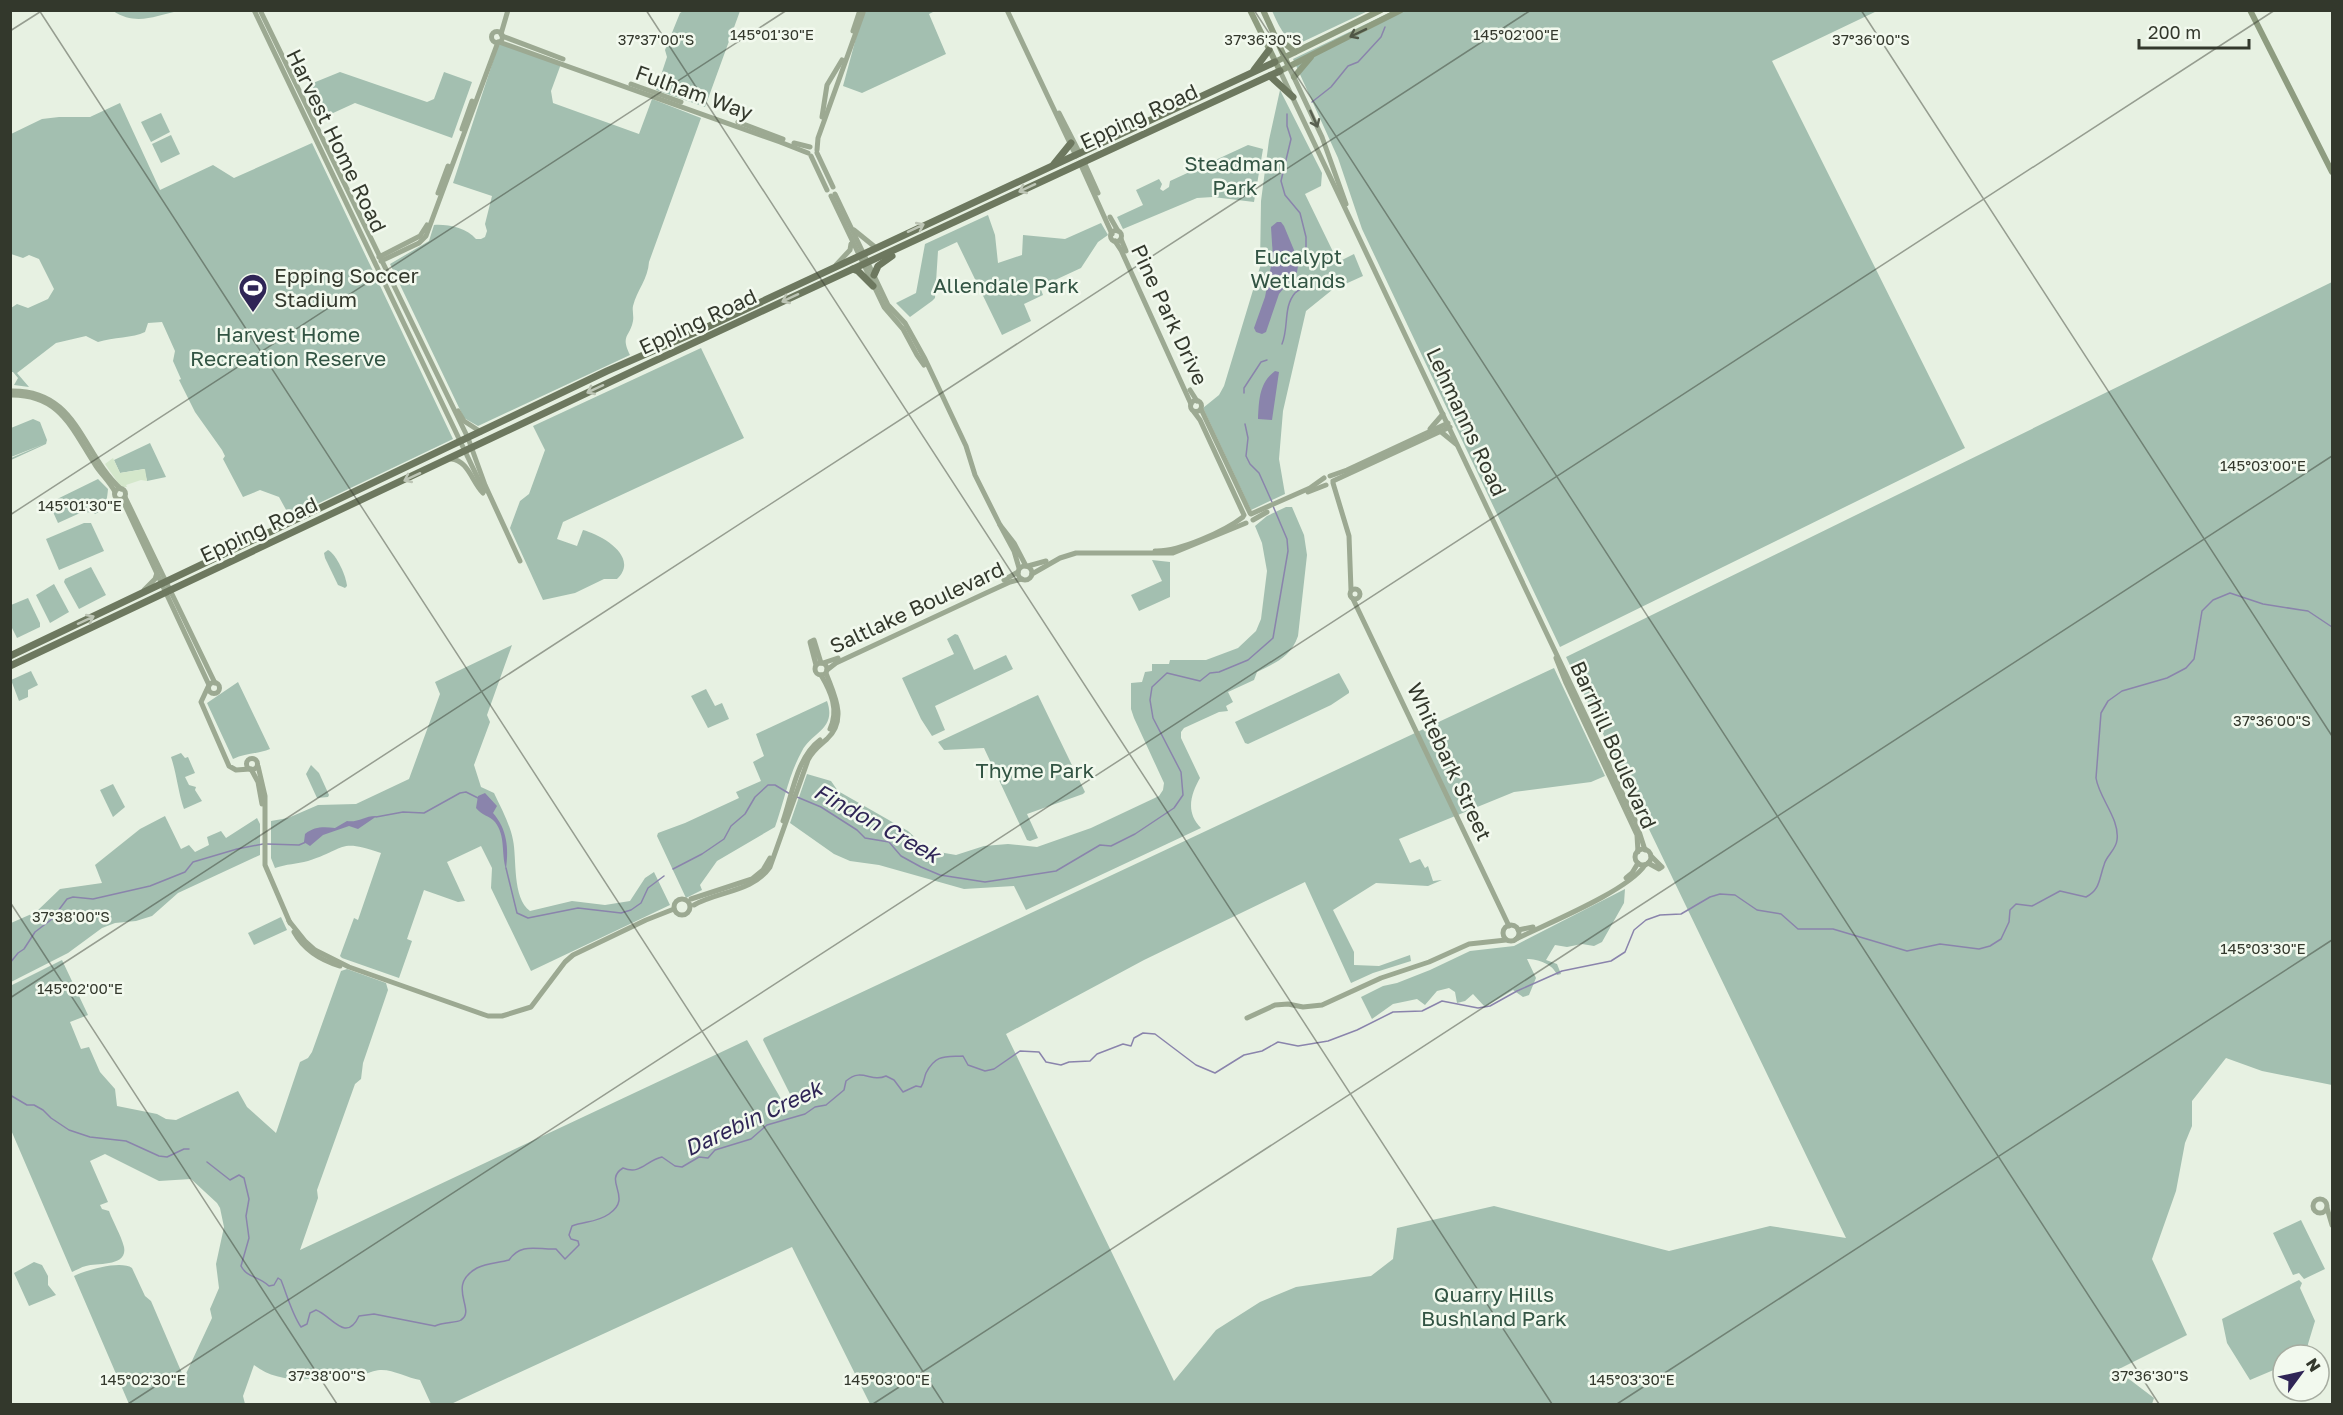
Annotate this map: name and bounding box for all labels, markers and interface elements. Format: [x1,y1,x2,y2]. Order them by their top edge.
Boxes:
scale bar [2139,12,2248,50]
text: 200 m [2148,21,2201,43]
text: 145°01'30"E [730,25,814,43]
text: 145°02'00"E [1473,25,1559,43]
one-way arrow [1349,28,1367,39]
text: 37°37'00"S [618,30,694,48]
text: 37°36'30"S [1224,30,1302,48]
text: 37°36'00"S [1832,30,1910,48]
street label: Harvest Home Road [281,45,393,237]
street label: Fulham Way [632,59,757,125]
street label: Epping Road [1076,78,1202,155]
one-way arrow [1309,110,1320,128]
park label: Steadman Park [1184,150,1286,200]
one-way arrow [1018,183,1036,194]
one-way arrow [907,222,925,233]
street label: Pine Park Drive [1126,240,1214,389]
park label: Eucalypt Wetlands [1250,243,1346,293]
place label: Epping Soccer Stadium [274,262,419,312]
sports icon: Epping Soccer Stadium [237,272,269,314]
park label: Allendale Park [933,272,1079,298]
street label: Epping Road [635,283,761,360]
one-way arrow [781,293,799,305]
park label: Harvest Home Recreation Reserve [190,321,386,371]
street label: Lehmanns Road [1421,343,1513,500]
one-way arrow [587,383,605,395]
text: 145°03'00"E [2220,456,2306,474]
one-way arrow [404,471,422,483]
street label: Epping Road [196,491,322,568]
text: 145°01'30"E [38,496,122,514]
street label: Saltlake Boulevard [825,555,1008,659]
one-way arrow [77,613,95,625]
street label: Barrhill Boulevard [1565,657,1663,833]
street label: Whitebark Street [1402,678,1498,845]
text: 37°36'00"S [2233,711,2311,729]
park label: Thyme Park [976,757,1095,783]
water label: Findon Creek [810,777,947,869]
text: 37°38'00"S [32,907,110,925]
text: 145°03'30"E [2220,939,2306,957]
text: 145°02'00"E [37,979,123,997]
water label: Darebin Creek [680,1073,828,1161]
park label: Quarry Hills Bushland Park [1421,1281,1567,1331]
north arrow [2271,1343,2331,1403]
text: N [2302,1354,2325,1375]
text: 37°38'00"S [288,1366,366,1384]
text: 37°36'30"S [2111,1366,2189,1384]
text: 145°02'30"E [100,1370,186,1388]
text: 145°03'00"E [844,1370,930,1388]
text: 145°03'30"E [1589,1370,1675,1388]

